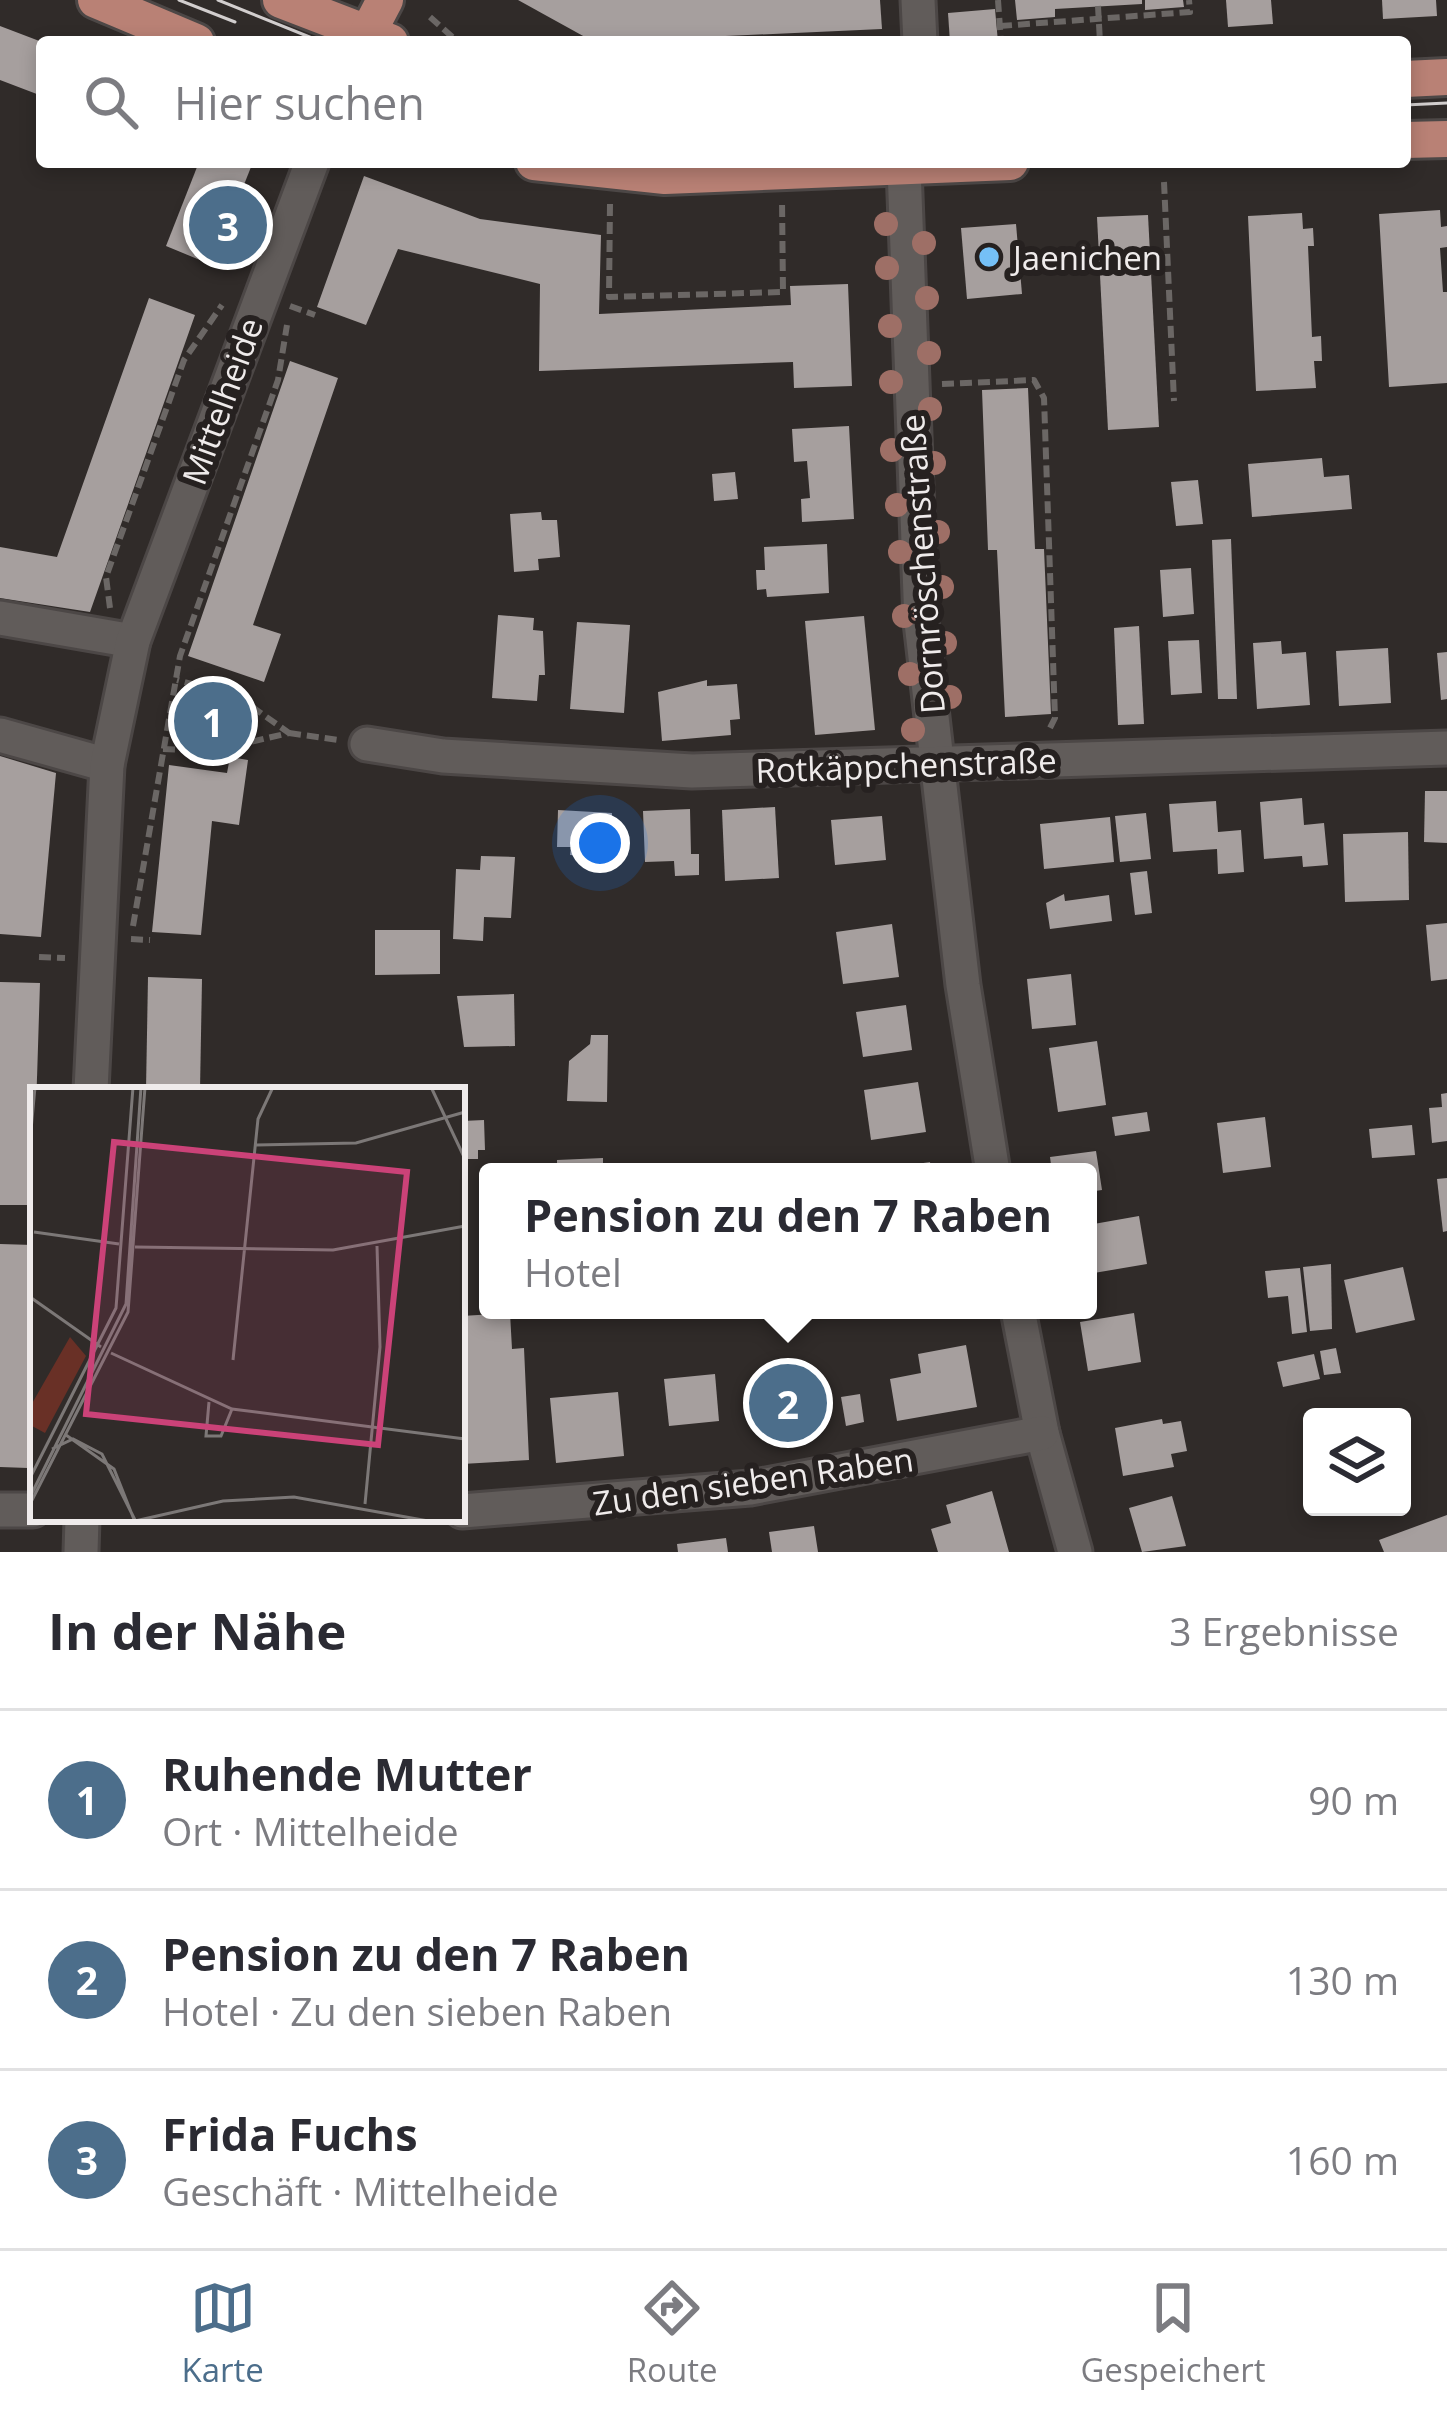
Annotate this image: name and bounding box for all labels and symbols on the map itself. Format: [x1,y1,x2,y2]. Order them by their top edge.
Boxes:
pin: 3 [189,180,267,270]
place label: Jaenichen [1010,235,1162,280]
marker: Jaenichen [976,244,1002,270]
street label: Mittelheide [171,311,273,491]
street label: Dornröschenstraße [889,413,955,715]
pin: 1 [174,676,252,766]
street label: Rotkäppchenstraße [755,737,1057,793]
your location [570,813,630,873]
inset map [30,1087,465,1522]
pin: 2 [749,1358,827,1448]
street label: Zu den sieben Raben [590,1436,916,1526]

